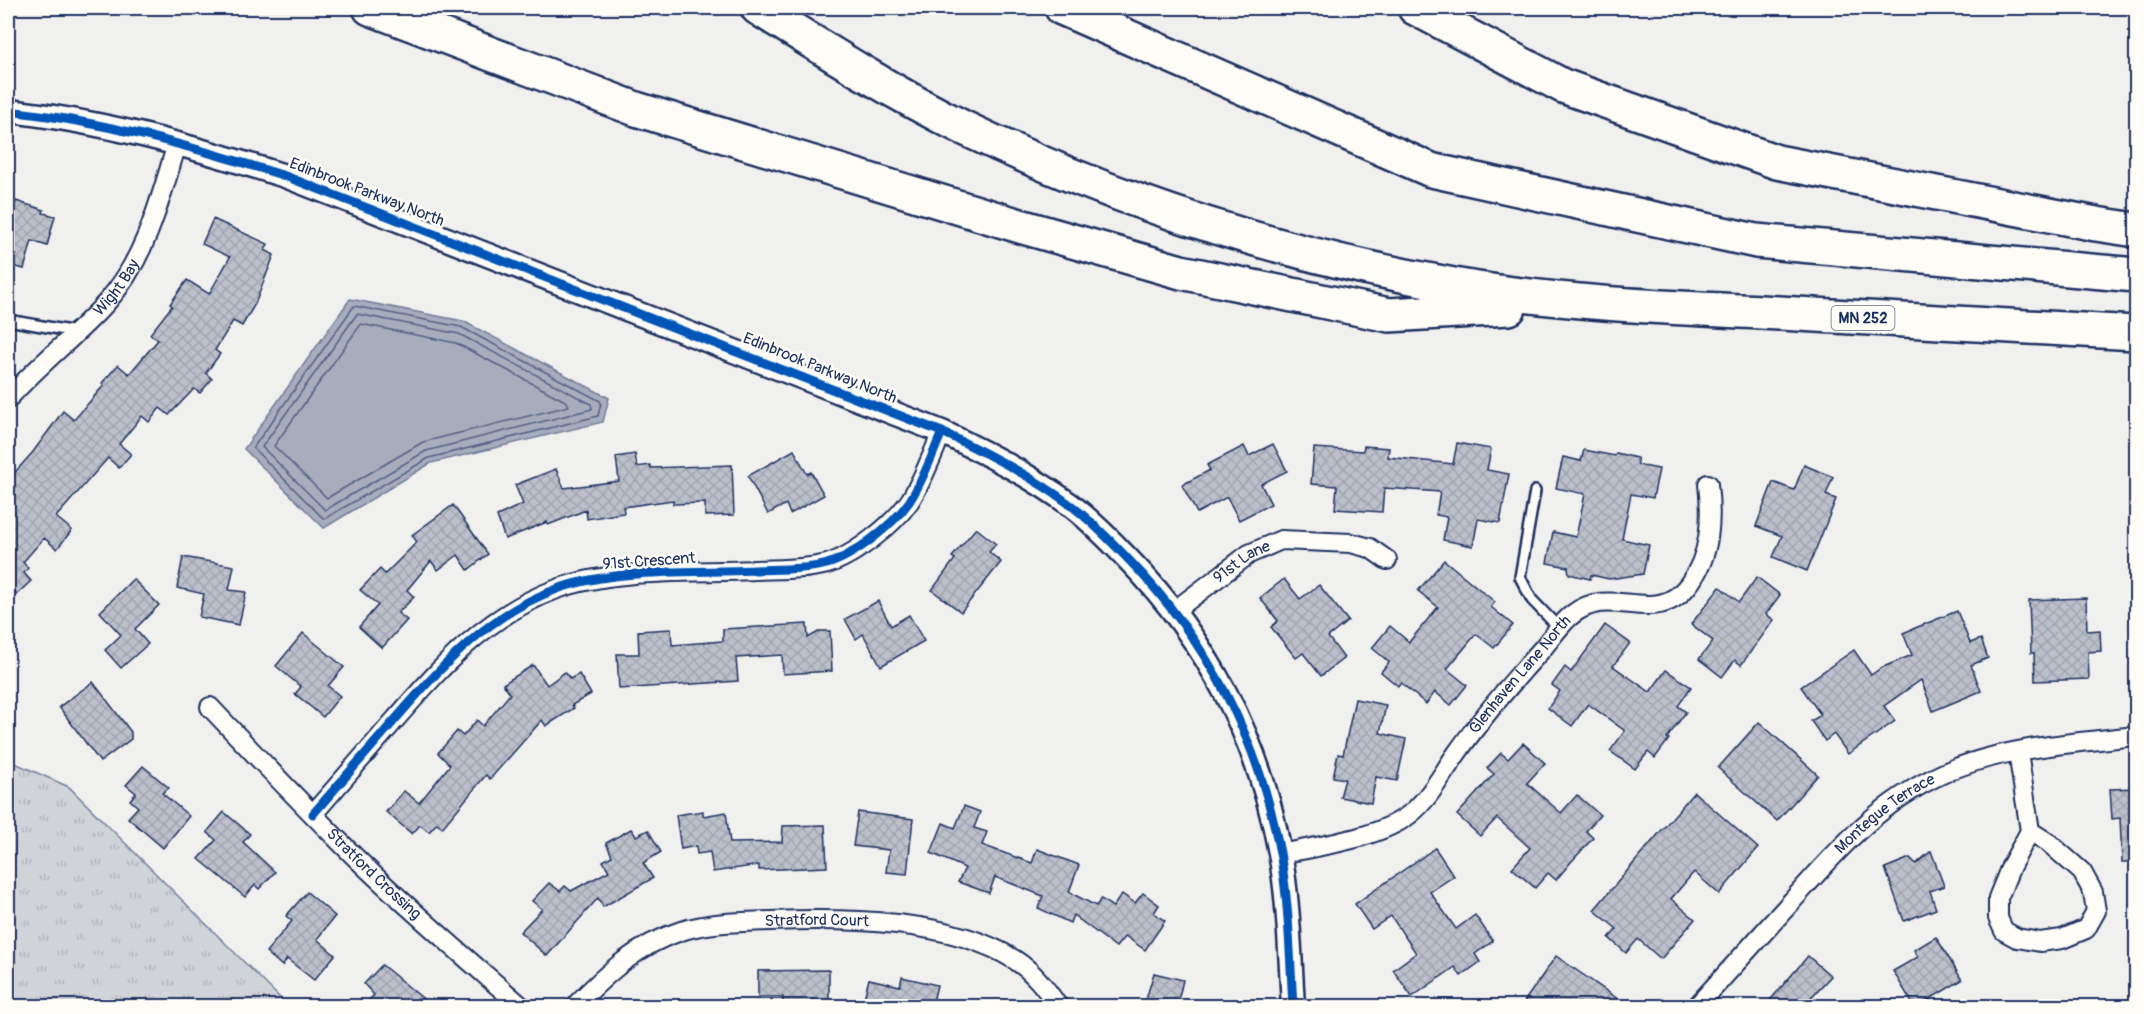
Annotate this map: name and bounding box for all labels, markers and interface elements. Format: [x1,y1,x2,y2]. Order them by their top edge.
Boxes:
street label: Edinbrook Parkway North [287,153,447,231]
street label: Wight Bay [89,256,144,320]
road number: MN 252 [1832,306,1894,330]
street label: Edinbrook Parkway North [740,328,900,408]
street label: 91st Lane [1209,536,1273,588]
street label: 91st Crescent [602,548,697,574]
street label: Glenhaven Lane North [1464,611,1575,738]
street label: Montegue Terrace [1830,769,1938,858]
street label: Stratford Crossing [322,824,426,924]
street label: Stratford Court [764,910,870,932]

